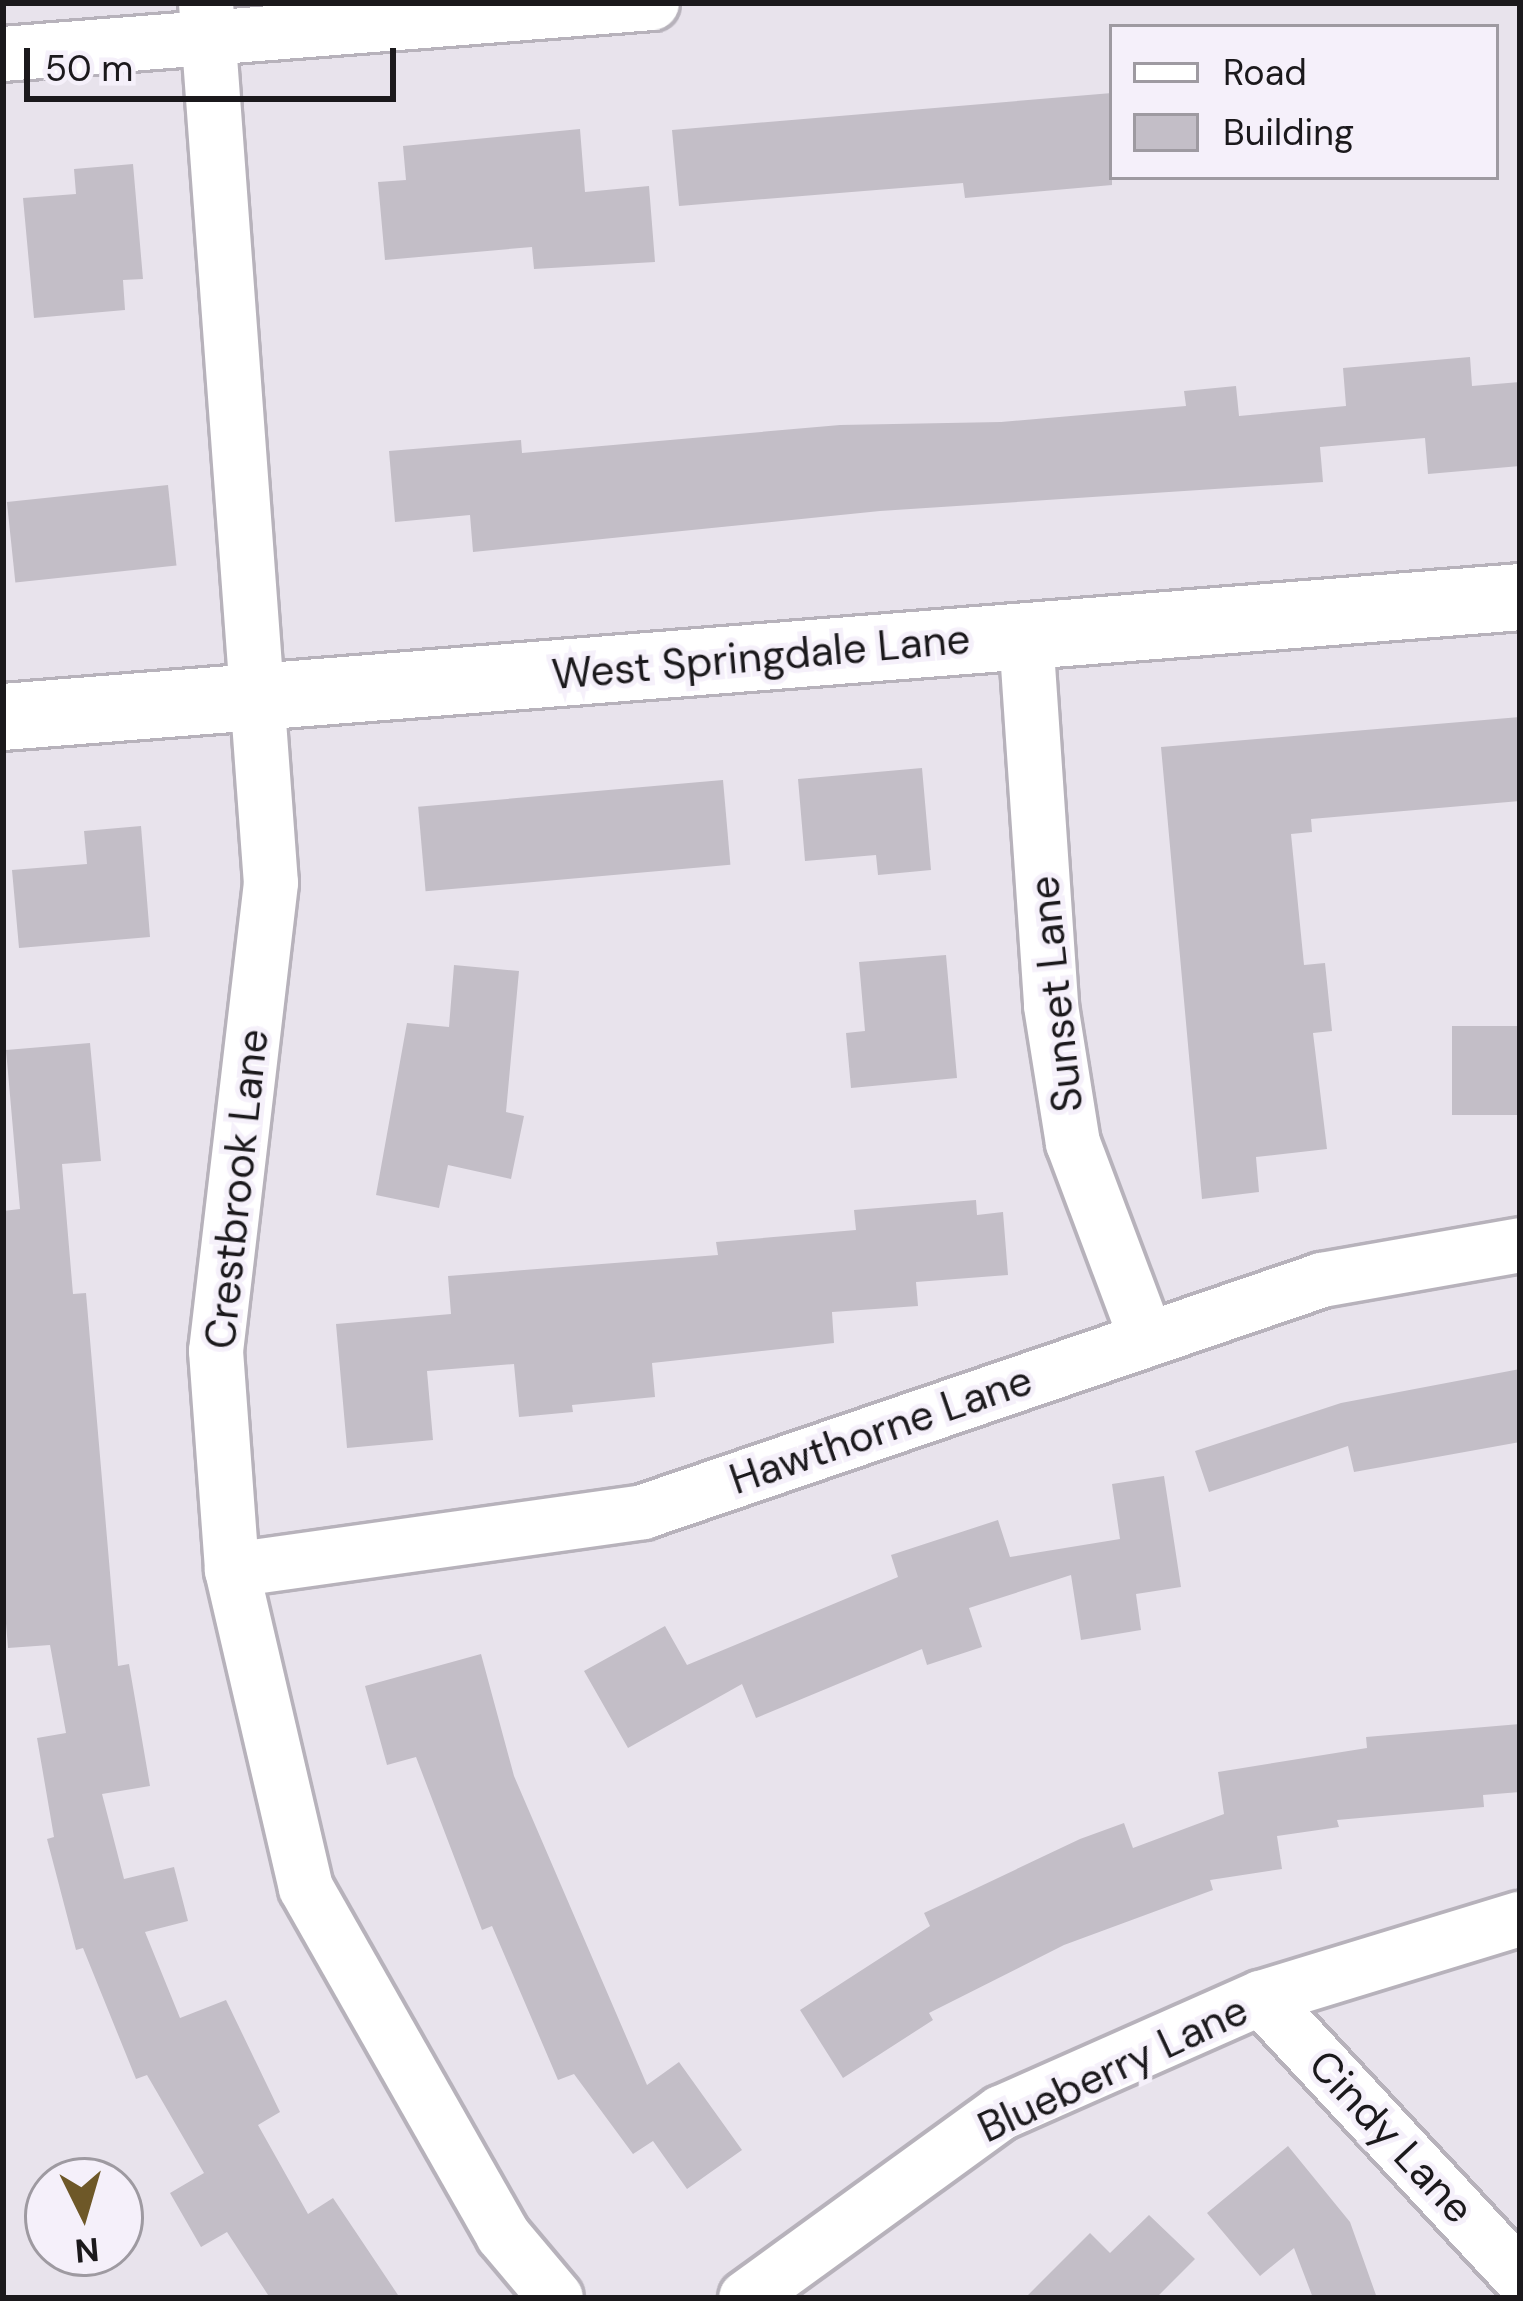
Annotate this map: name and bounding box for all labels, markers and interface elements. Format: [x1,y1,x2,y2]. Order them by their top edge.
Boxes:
scale bar [30,24,402,98]
legend [1109,24,1499,180]
text: 50 m [45,45,133,92]
text: Road [1223,49,1307,96]
text: Building [1223,109,1354,156]
street label: West Springdale Lane [550,614,972,700]
street label: Sunset Lane [1019,873,1093,1115]
street label: Crestbrook Lane [195,1027,279,1351]
street label: Hawthorne Lane [723,1355,1039,1505]
street label: Blueberry Lane [970,1985,1256,2153]
street label: Cindy Lane [1298,2040,1484,2234]
north arrow [24,2157,144,2277]
text: N [73,2228,101,2273]

